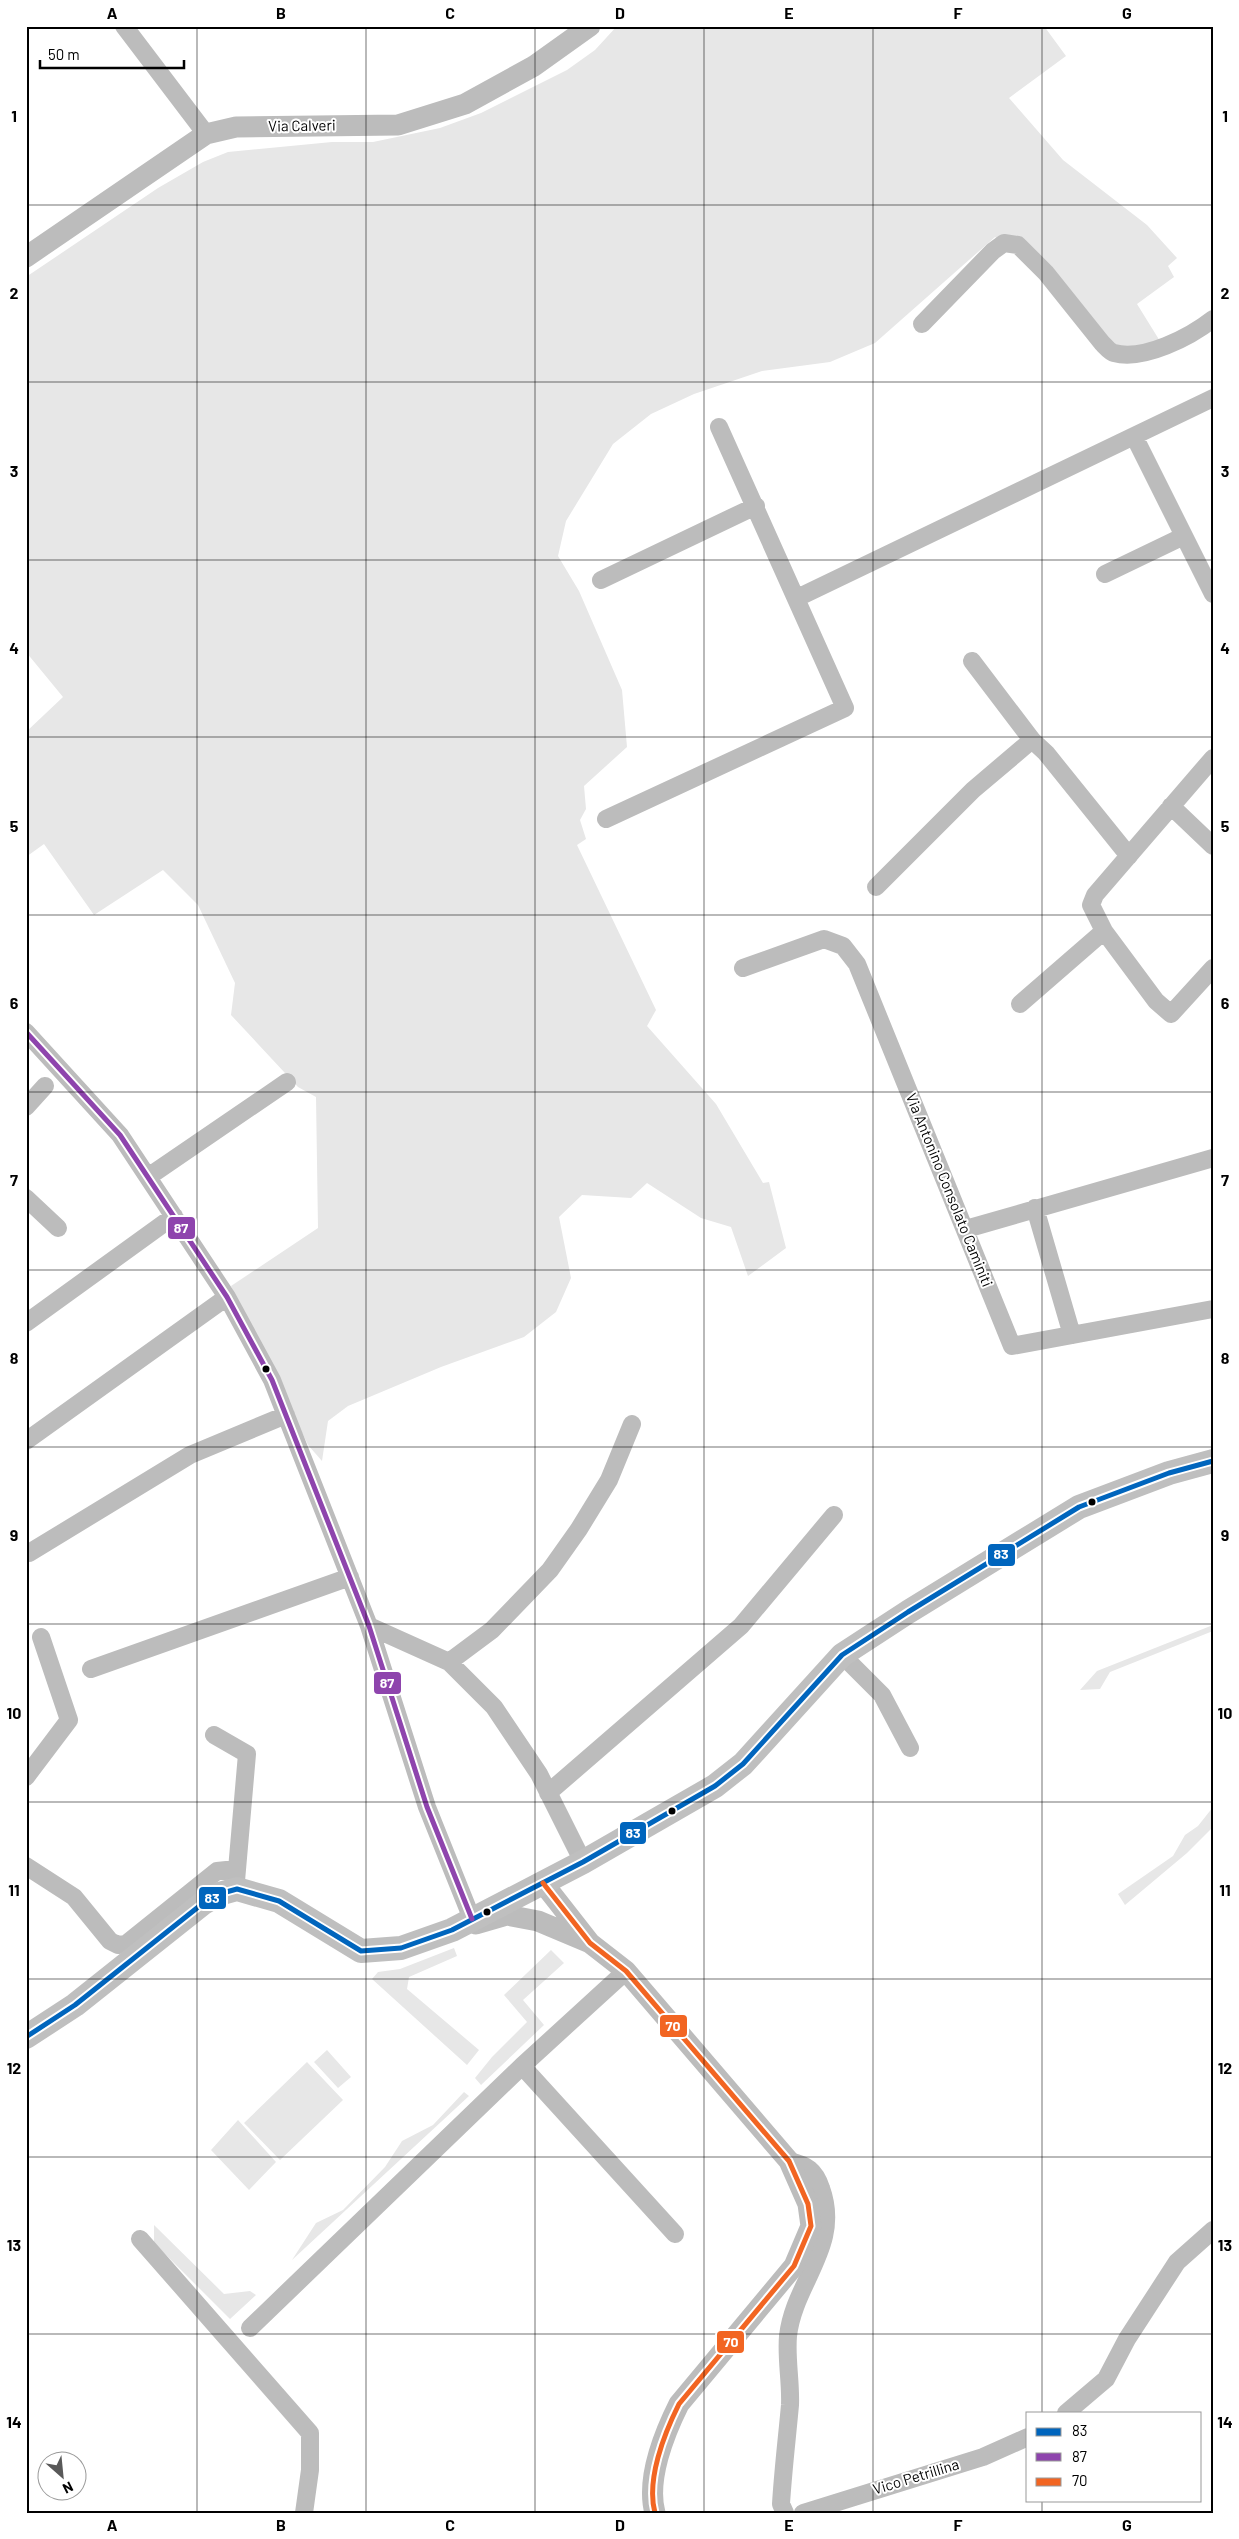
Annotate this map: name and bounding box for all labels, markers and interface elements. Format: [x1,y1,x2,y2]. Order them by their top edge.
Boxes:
text: A [107,3,118,22]
text: B [276,3,286,22]
text: C [445,3,455,22]
text: D [615,3,625,22]
text: E [784,3,794,22]
text: F [954,3,963,22]
text: G [1122,3,1132,22]
scale bar [40,38,184,70]
text: 50 m [48,45,80,63]
text: 1 [11,106,17,125]
text: 1 [1222,106,1228,125]
street label: Via Calveri [268,115,336,135]
text: 2 [10,283,19,302]
text: 2 [1221,283,1230,302]
text: 3 [10,461,18,480]
text: 3 [1221,461,1229,480]
text: 4 [9,638,19,657]
text: 4 [1220,638,1230,657]
text: 5 [10,816,19,835]
text: 5 [1221,816,1230,835]
text: 6 [10,993,19,1012]
text: 6 [1221,993,1230,1012]
street label: Via Antonino Consolato Caminiti [903,1090,997,1289]
text: 7 [10,1170,18,1189]
text: 7 [1221,1170,1229,1189]
line badge: 87 [167,1216,196,1240]
text: 87 [174,1219,188,1236]
text: 8 [10,1348,19,1367]
text: 8 [1221,1348,1230,1367]
unlabelled marker [261,1364,271,1374]
unlabelled marker [1087,1497,1097,1507]
text: 9 [10,1525,18,1544]
text: 9 [1221,1525,1229,1544]
line badge: 83 [987,1543,1016,1567]
text: 83 [993,1545,1009,1562]
line badge: 87 [373,1671,402,1695]
text: 87 [380,1674,394,1691]
text: 10 [7,1703,21,1722]
text: 10 [1218,1703,1232,1722]
unlabelled marker [667,1806,677,1816]
line badge: 83 [619,1821,647,1845]
text: 83 [625,1824,641,1841]
text: 11 [8,1880,20,1899]
text: 11 [1219,1880,1231,1899]
line badge: 83 [198,1886,227,1910]
text: 83 [204,1889,220,1906]
unlabelled marker [482,1907,492,1917]
line badge: 70 [659,2014,688,2038]
text: 70 [666,2017,680,2034]
text: 12 [7,2058,21,2077]
text: 12 [1218,2058,1232,2077]
text: 13 [7,2235,21,2254]
text: 13 [1218,2235,1232,2254]
line badge: 70 [716,2330,745,2354]
text: 70 [724,2333,738,2350]
text: 14 [6,2412,22,2431]
legend [1026,2412,1202,2502]
text: 14 [1217,2412,1233,2431]
text: 83 [1072,2421,1088,2439]
text: 87 [1072,2447,1087,2465]
north arrow [38,2452,88,2502]
street label: Vico Petrillina [870,2454,961,2498]
text: 70 [1072,2471,1088,2489]
text: N [60,2478,76,2498]
text: A [107,2515,118,2534]
text: B [276,2515,286,2534]
text: C [445,2515,455,2534]
text: D [615,2515,625,2534]
text: E [784,2515,794,2534]
text: F [954,2515,963,2534]
text: G [1122,2515,1132,2534]

